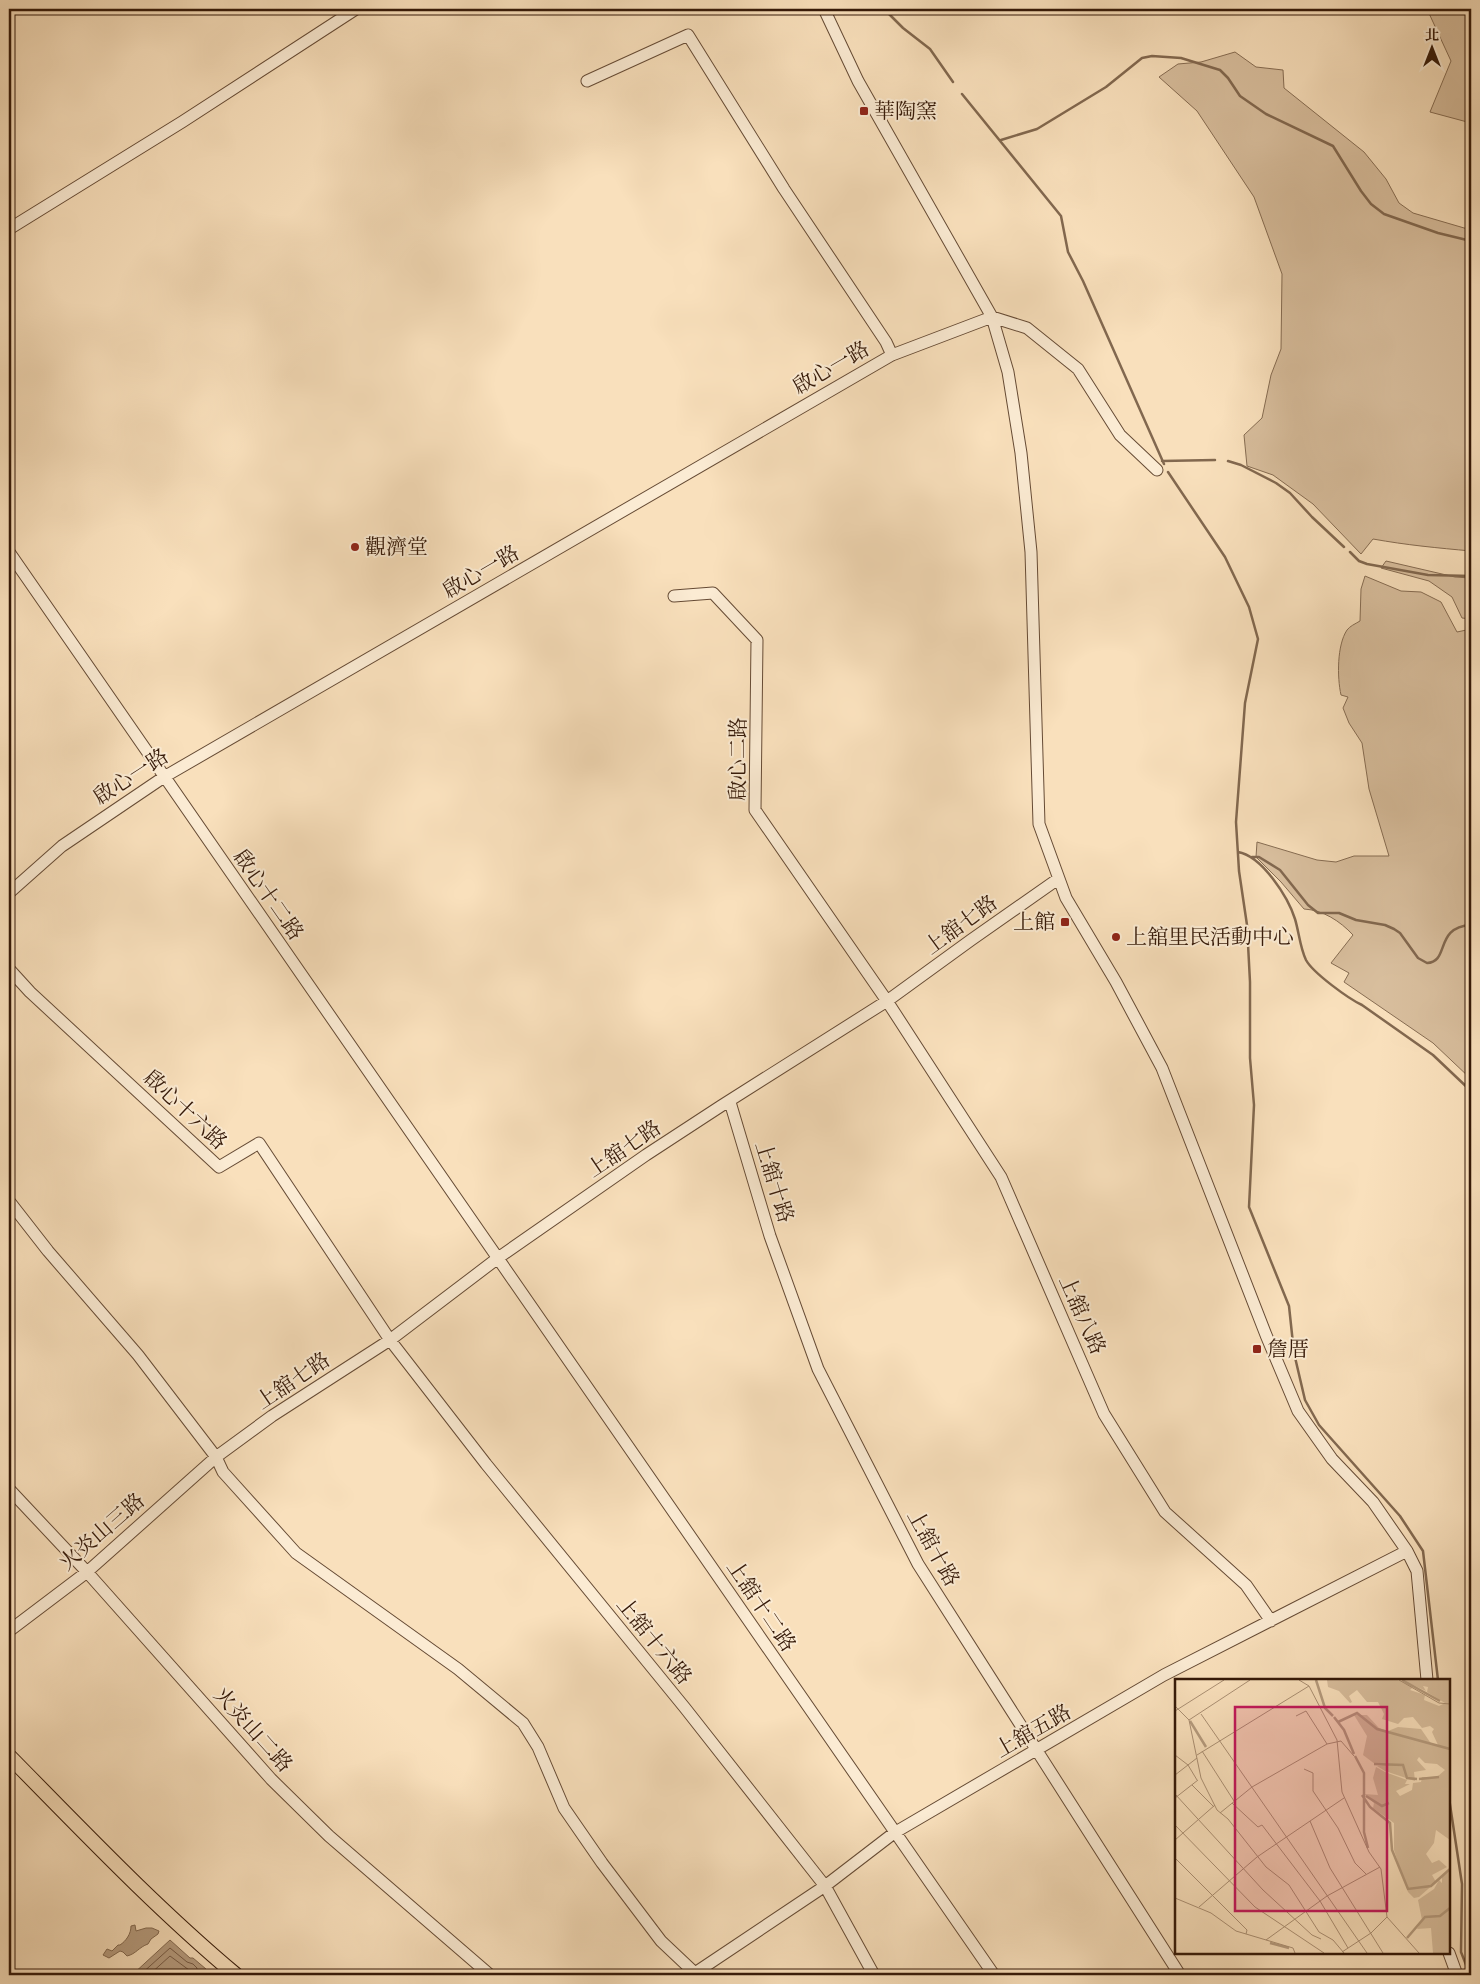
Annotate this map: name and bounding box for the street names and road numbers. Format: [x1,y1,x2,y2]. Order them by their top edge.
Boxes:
street label: 啟心一路 [788,335,874,401]
street label: 啟心一路 [438,539,524,605]
street label: 啟心二路 [725,717,752,801]
street label: 啟心一路 [88,743,174,811]
street label: 啟心十二路 [227,844,309,946]
street label: 上舘七路 [919,889,1003,961]
street label: 啟心十六路 [137,1064,233,1156]
street label: 上舘七路 [582,1114,666,1184]
street label: 上舘十路 [749,1138,799,1226]
street label: 上舘八路 [1053,1271,1111,1359]
street label: 上舘七路 [251,1346,335,1416]
street label: 火炎山三路 [54,1487,150,1577]
street label: 上舘十路 [901,1505,965,1591]
street label: 上舘十二路 [720,1555,802,1657]
street label: 上舘十六路 [610,1592,698,1690]
street label: 火炎山二路 [208,1682,298,1778]
street label: 上舘五路 [990,1698,1076,1764]

